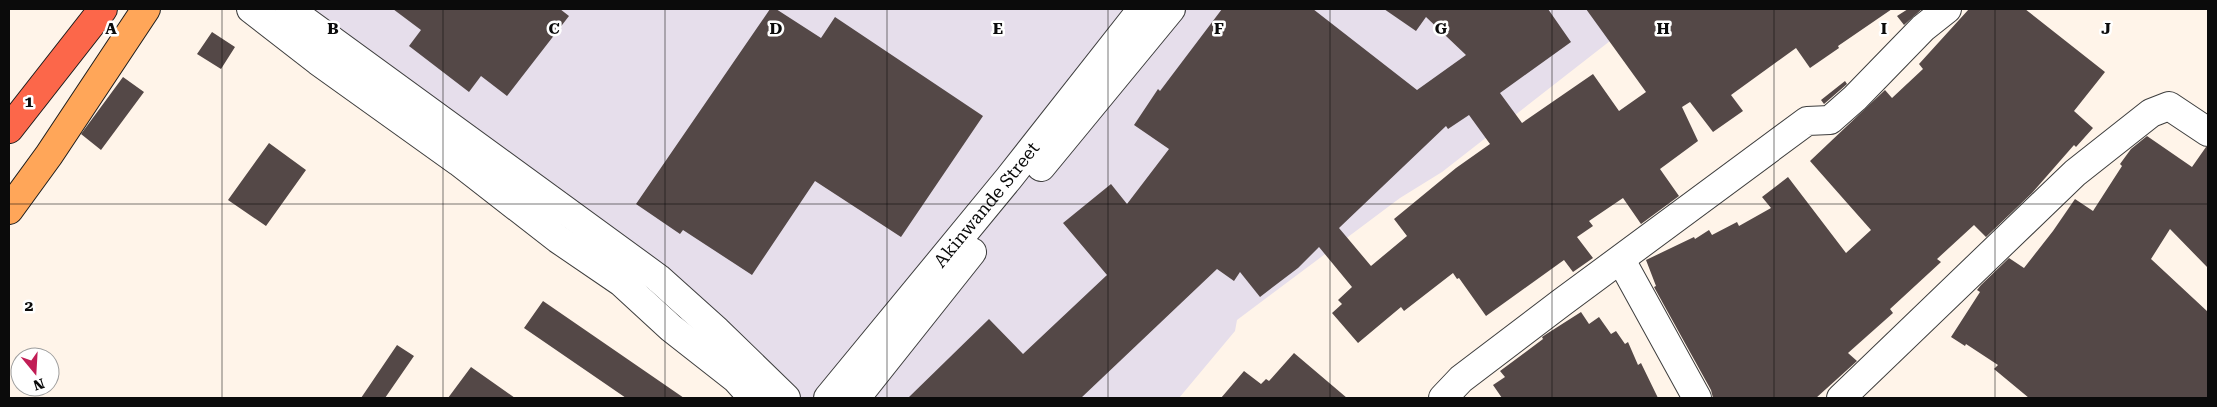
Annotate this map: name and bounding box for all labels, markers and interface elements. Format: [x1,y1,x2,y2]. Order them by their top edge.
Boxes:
text: A [105,19,117,38]
text: B [327,19,339,38]
text: C [548,19,560,38]
text: D [770,19,783,38]
text: E [993,19,1003,38]
text: F [1214,19,1224,38]
text: G [1435,19,1448,38]
text: H [1656,19,1670,38]
text: I [1881,19,1887,38]
text: J [2101,19,2111,38]
text: 1 [25,92,34,111]
street label: Akinwande Street [929,137,1043,271]
text: 2 [25,296,34,315]
north arrow [10,347,60,397]
text: N [31,375,47,394]

